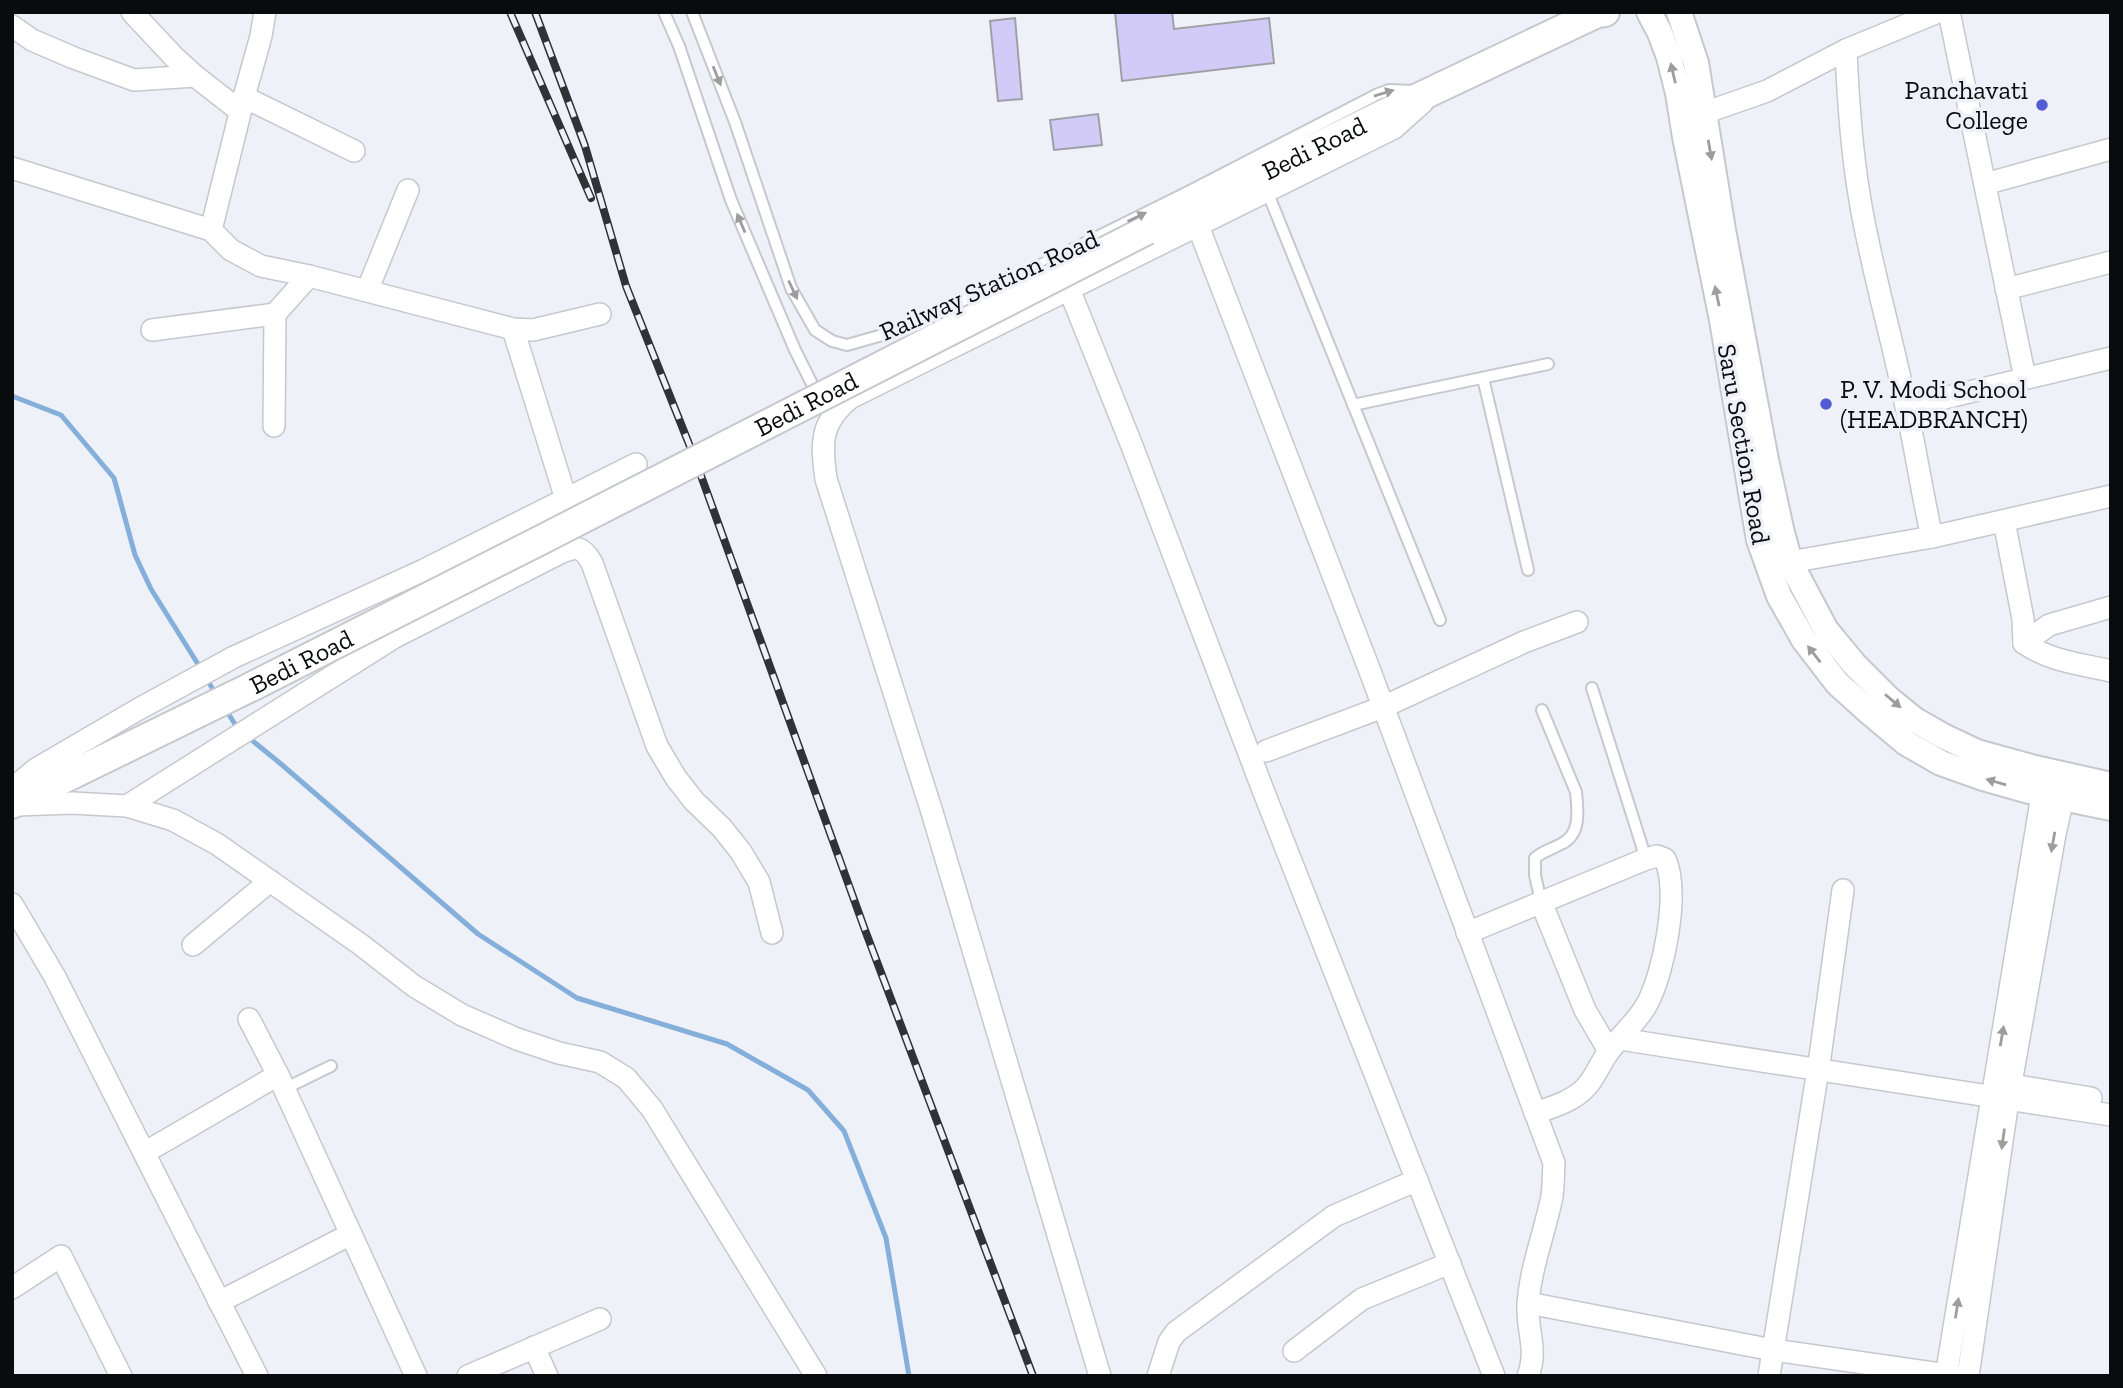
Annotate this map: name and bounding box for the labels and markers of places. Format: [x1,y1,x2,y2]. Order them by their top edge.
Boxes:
place label: Panchavati College [1904,74,2028,136]
marker: Panchavati College [2034,97,2050,113]
place label: P. V. Modi School (HEADBRANCH) [1840,373,2028,435]
marker: P. V. Modi School (HEADBRANCH) [1818,396,1834,412]

